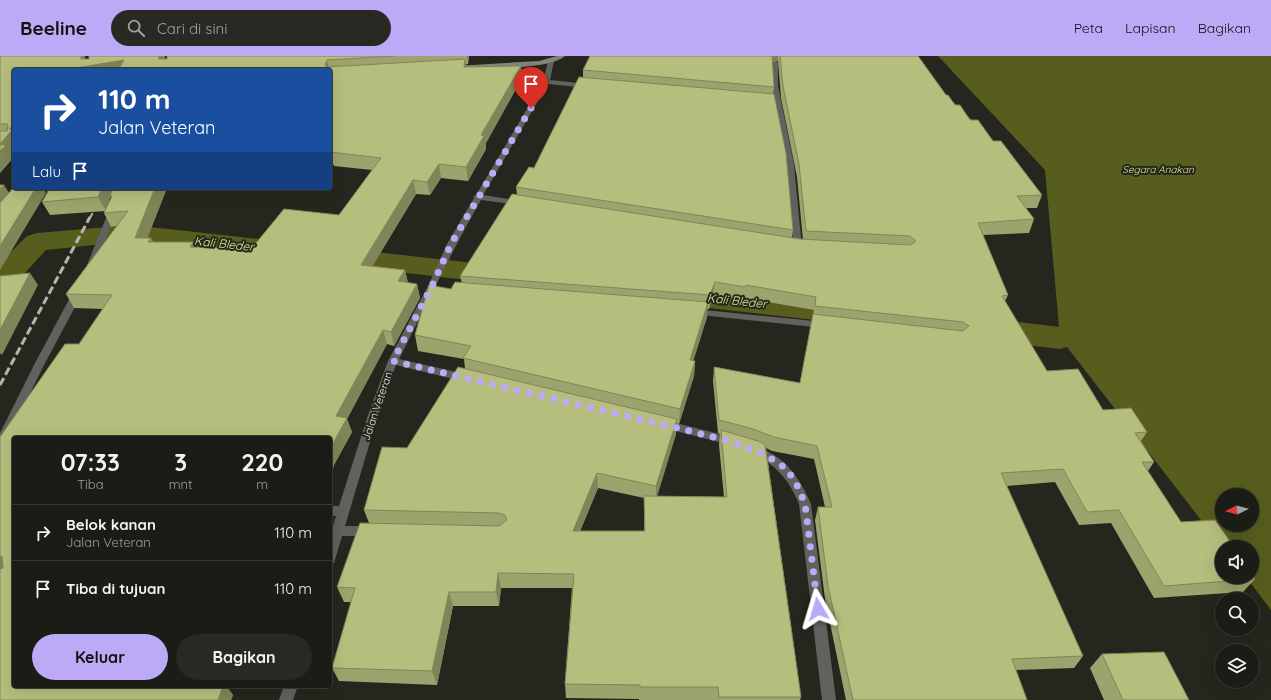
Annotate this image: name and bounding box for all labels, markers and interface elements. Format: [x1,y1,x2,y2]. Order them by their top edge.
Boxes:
search box [111,10,391,46]
text: Beeline [20,16,87,40]
icon: search [125,17,147,39]
text: Cari di sini [157,19,228,38]
text: Peta [1074,19,1103,37]
text: Lapisan [1125,19,1176,37]
text: Bagikan [1198,19,1251,37]
pin [514,67,548,108]
icon: arrive [520,73,542,95]
text: 110 m [98,81,171,116]
icon: right [32,84,84,136]
text: Jalan Veteran [98,116,216,139]
icon: arrive [69,160,91,182]
text: Lalu [32,162,61,181]
water label: Segara Anakan [1122,163,1194,176]
water label: Kali Bleder [194,233,256,254]
water label: Kali Bleder [707,290,769,311]
street label: Jalan Veteran [359,370,395,442]
text: 07:33 [61,447,120,477]
text: 3 [174,447,187,477]
text: 220 [241,447,283,477]
text: Tiba [77,476,104,492]
text: mnt [169,476,193,492]
text: m [256,476,268,492]
north arrow [1215,488,1259,532]
map controls [1215,488,1259,688]
text: Belok kanan [66,515,156,534]
icon: right [32,522,54,544]
text: 110 m [274,523,312,542]
text: Jalan Veteran [66,534,151,550]
button: sound [1215,540,1259,584]
icon: arrive [32,578,54,600]
text: Tiba di tujuan [66,579,165,598]
text: 110 m [274,579,312,598]
position arrow [797,588,839,630]
button: search [1215,592,1259,636]
button: Keluar [32,634,168,680]
button: Bagikan [176,634,312,680]
button: layers [1215,644,1259,688]

